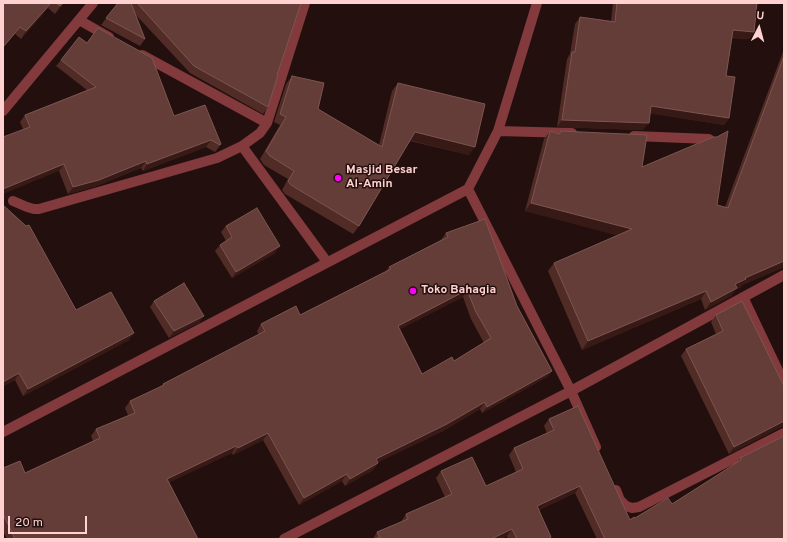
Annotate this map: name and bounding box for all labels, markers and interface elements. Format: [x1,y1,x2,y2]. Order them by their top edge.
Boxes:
north arrow [739,8,779,48]
text: U [756,9,765,23]
place label: Masjid Besar Al-Amin [346,164,418,192]
marker: Masjid Besar Al-Amin [333,173,343,183]
place label: Toko Bahagia [421,284,496,298]
marker: Toko Bahagia [408,286,418,296]
scale bar [10,508,89,534]
text: 20 m [15,515,43,531]

